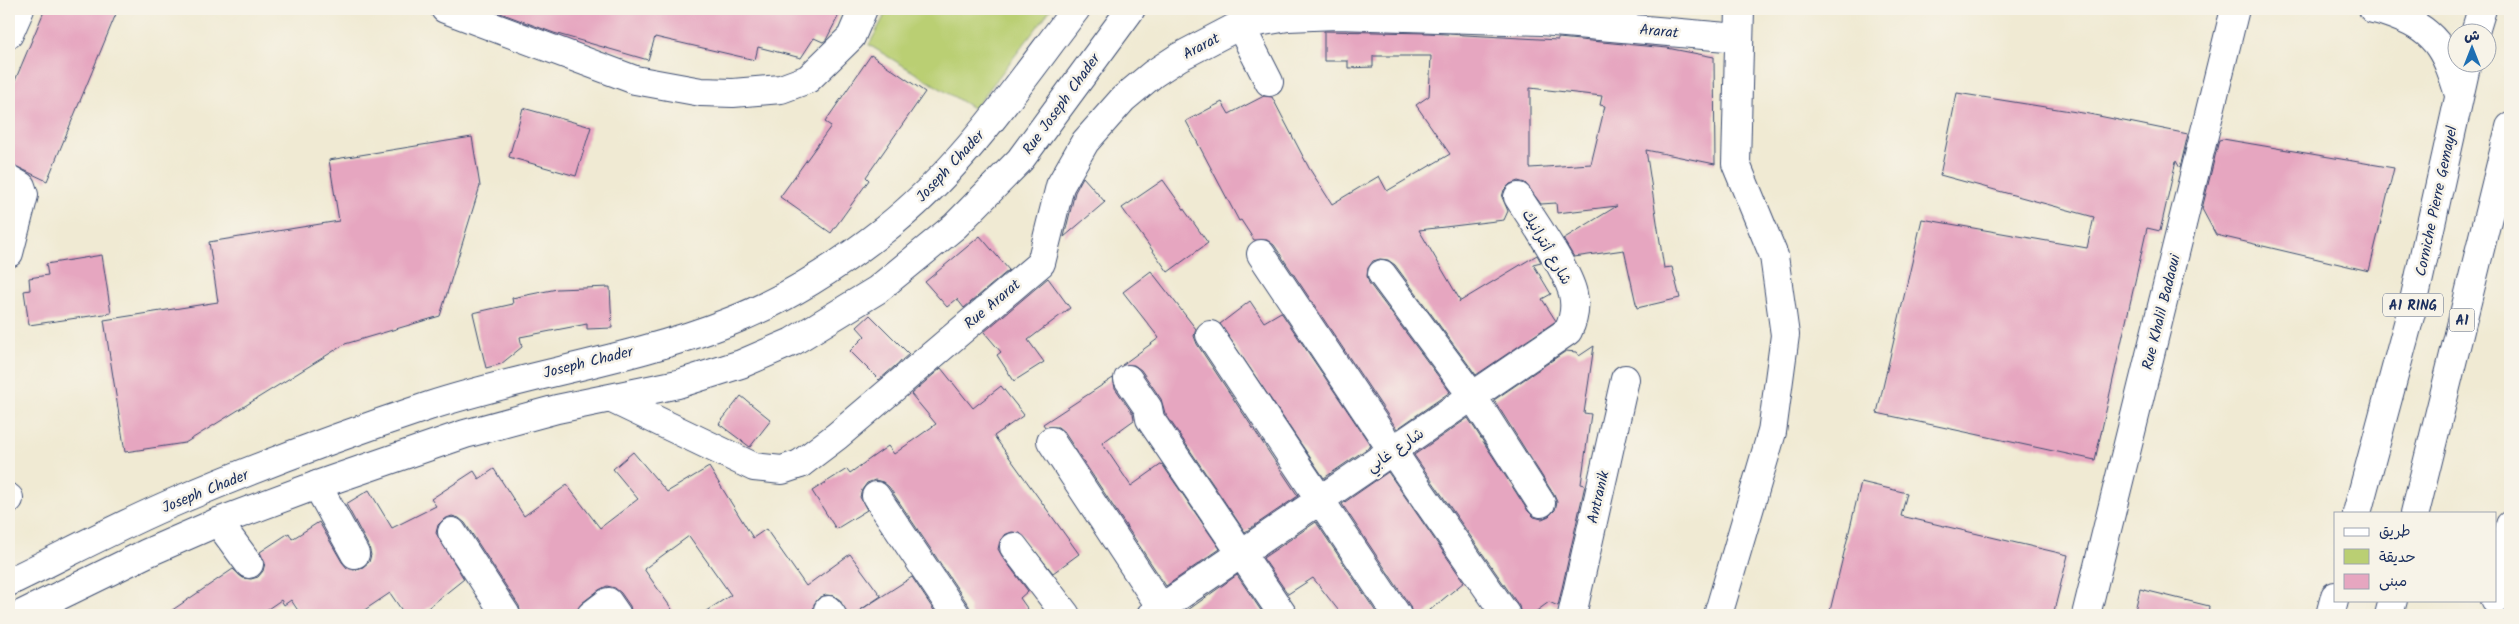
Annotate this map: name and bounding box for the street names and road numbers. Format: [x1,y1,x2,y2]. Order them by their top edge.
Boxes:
street label: Ararat [1638,18,1680,46]
street label: Ararat [1179,27,1224,67]
street label: Rue Joseph Chader [1017,48,1107,160]
street label: Corniche Pierre Gemayel [2409,123,2465,279]
street label: Joseph Chader [911,124,991,208]
street label: شارع أنترانيك [1515,205,1577,290]
street label: Rue Khalil Badaoui [2136,251,2188,373]
street label: Rue Ararat [959,274,1026,336]
road number: A1 RING [2383,294,2443,316]
road number: A1 [2450,308,2474,332]
street label: Joseph Chader [541,340,637,386]
street label: شارع غابي [1362,423,1429,479]
street label: Joseph Chader [158,463,253,520]
street label: Antranik [1581,468,1617,526]

